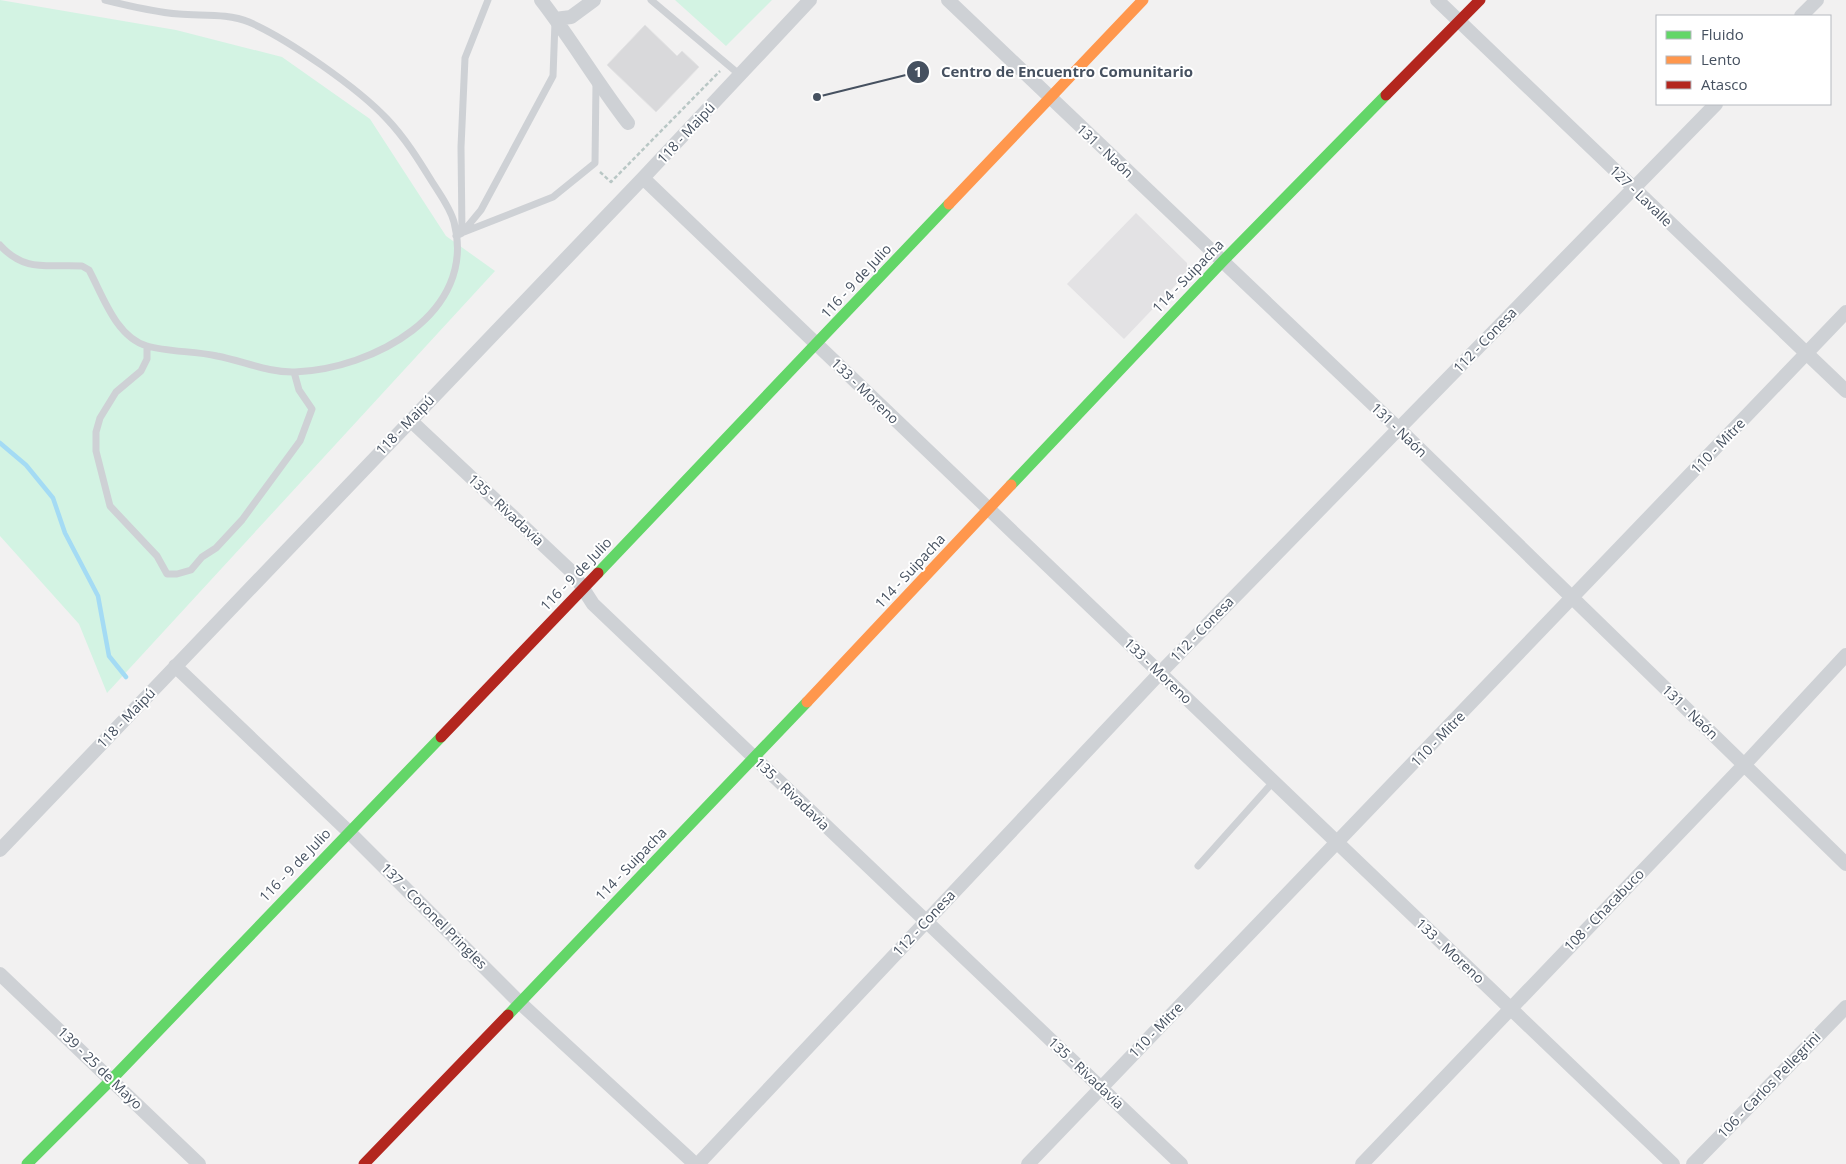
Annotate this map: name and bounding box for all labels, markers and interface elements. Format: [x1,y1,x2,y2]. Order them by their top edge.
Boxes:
legend [1656,15,1831,105]
text: Fluido [1701,24,1744,44]
text: Lento [1701,49,1741,69]
callout: Centro de Encuentro Comunitario [905,57,1203,87]
text: 1 [914,61,922,81]
text: Centro de Encuentro Comunitario [941,61,1193,81]
text: Atasco [1701,74,1748,94]
street label: 118 - Maipú [652,98,719,167]
street label: 131 - Naón [1073,119,1138,182]
street label: 127 - Lavalle [1606,161,1677,231]
street label: 114 - Suipacha [1148,235,1227,316]
street label: 116 - 9 de Julio [816,239,895,322]
street label: 112 - Conesa [1449,303,1521,376]
street label: 133 - Moreno [827,353,903,428]
street label: 118 - Maipú [371,390,438,459]
street label: 131 - Naón [1367,398,1432,461]
street label: 110 - Mitre [1686,414,1749,478]
street label: 135 - Rivadavia [464,469,548,550]
street label: 114 - Suipacha [870,529,949,612]
street label: 116 - 9 de Julio [536,533,616,615]
street label: 112 - Conesa [1166,592,1238,665]
street label: 133 - Moreno [1120,633,1196,708]
street label: 131 - Naón [1658,680,1723,743]
street label: 118 - Maipú [92,683,159,752]
street label: 110 - Mitre [1406,707,1469,771]
street label: 135 - Rivadavia [751,753,834,834]
street label: 114 - Suipacha [591,823,670,904]
street label: 116 - 9 de Julio [255,824,335,906]
street label: 137 - Coronel Pringles [377,858,492,973]
street label: 108 - Chacabuco [1559,864,1648,955]
street label: 112 - Conesa [888,885,959,960]
street label: 133 - Moreno [1412,914,1489,987]
street label: 110 - Mitre [1124,998,1187,1062]
street label: 139 - 25 de Mayo [54,1022,147,1113]
street label: 106 - Carlos Pellegrini [1713,1027,1824,1142]
street label: 135 - Rivadavia [1044,1032,1128,1113]

